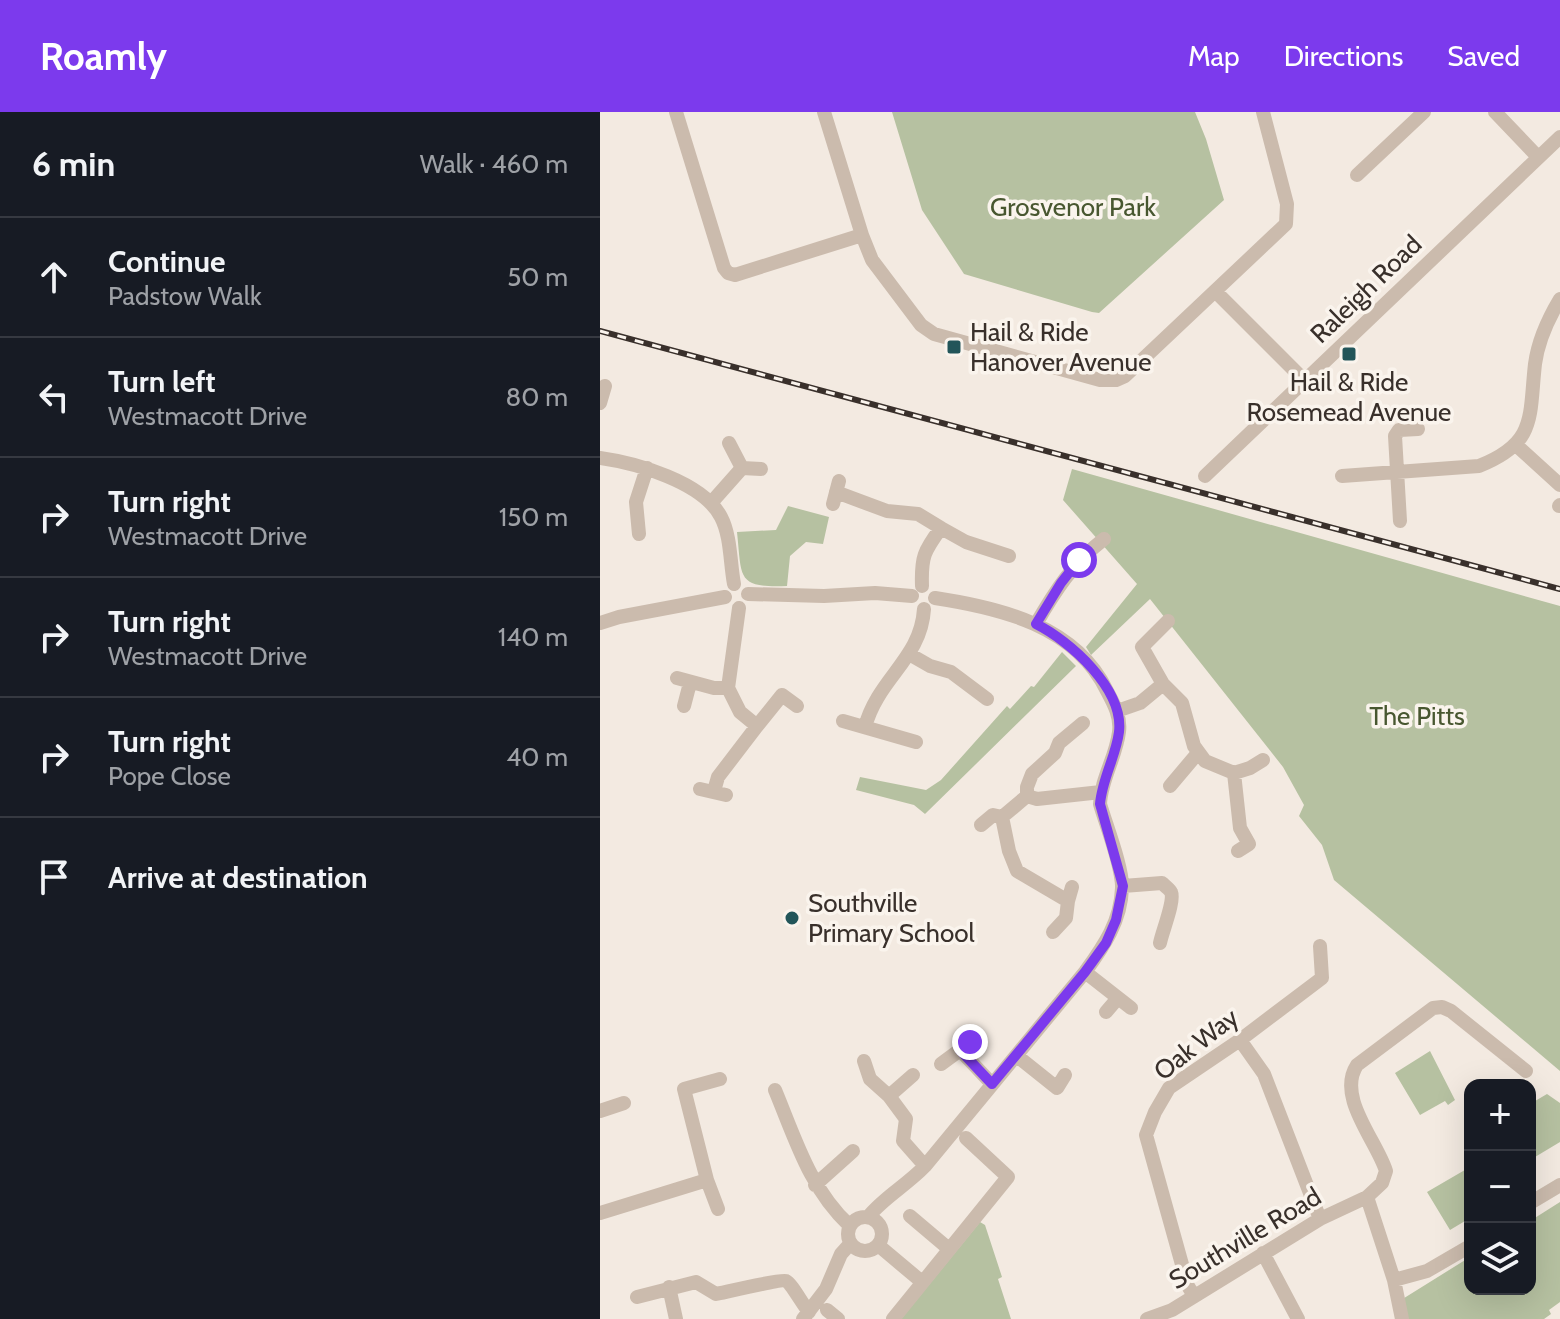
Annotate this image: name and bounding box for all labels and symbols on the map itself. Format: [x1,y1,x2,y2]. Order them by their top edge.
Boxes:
park label: Grosvenor Park [990,191,1156,223]
street label: Raleigh Road [1304,228,1428,350]
place label: Hail & Ride Hanover Avenue [970,316,1152,378]
marker: Hail & Ride Hanover Avenue [945,338,963,356]
marker: Hail & Ride Rosemead Avenue [1340,345,1358,363]
place label: Hail & Ride Rosemead Avenue [1247,366,1451,428]
route start [1061,542,1097,578]
park label: The Pitts [1369,700,1465,732]
place label: Southville Primary School [808,887,975,949]
marker: Southville Primary School [783,909,801,927]
street label: Oak Way [1147,1001,1245,1087]
route end [952,1024,988,1060]
street label: Southville Road [1163,1180,1327,1296]

